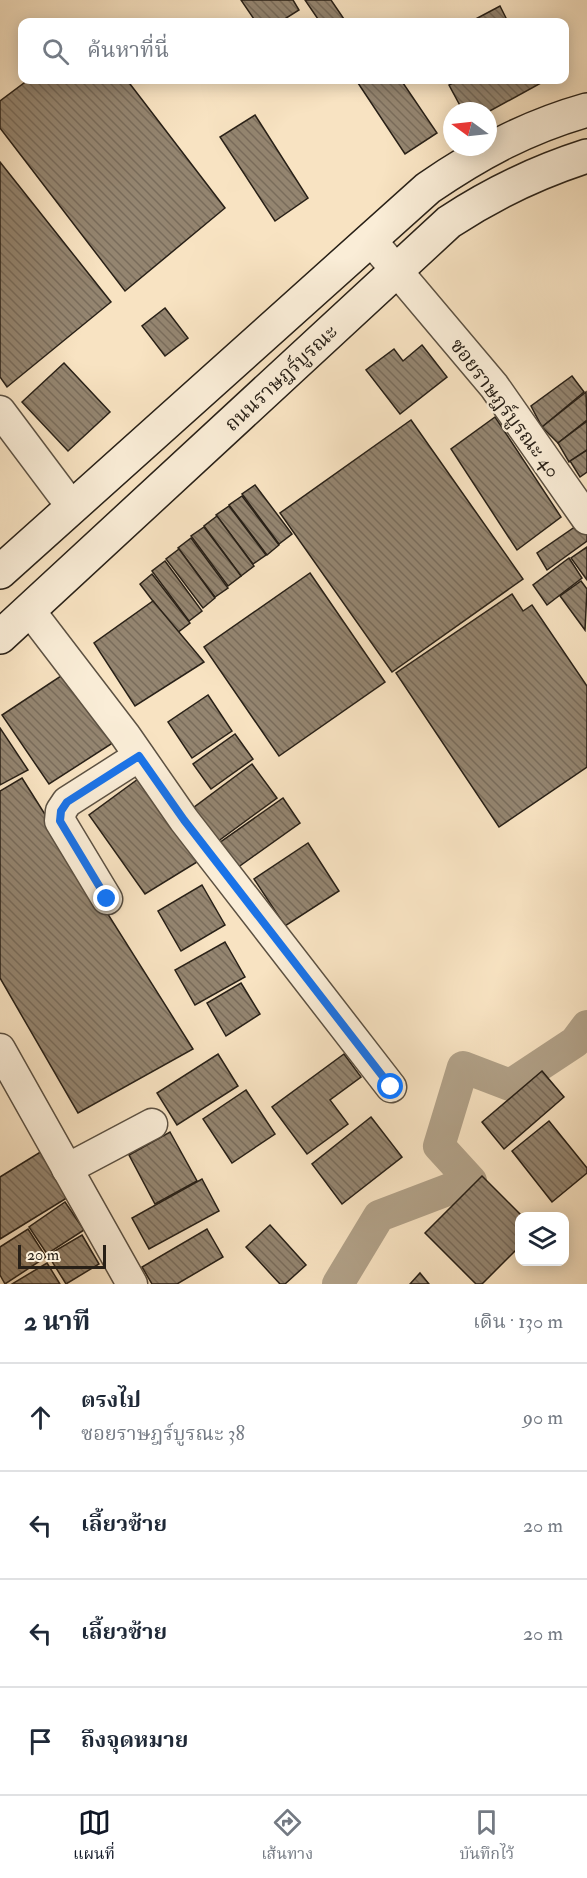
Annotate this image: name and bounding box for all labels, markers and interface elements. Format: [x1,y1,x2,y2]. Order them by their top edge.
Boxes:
search box [18,18,569,84]
icon: search [39,35,72,68]
text: ค้นหาที่นี่ [87,36,169,64]
north arrow [443,102,497,156]
street label: ถนนราษฎร์บูรณะ [219,319,343,437]
street label: ซอยราษฎร์บูรณะ 40 [445,333,565,483]
route end [93,885,119,911]
route start [377,1073,403,1099]
map controls [515,1212,569,1266]
button: layers [515,1212,569,1266]
scale bar [18,1242,106,1270]
text: 20 m [27,1245,59,1265]
text: 2 นาที [24,1306,90,1338]
text: เดิน · 130 m [473,1309,563,1334]
text: ตรงไป [81,1386,141,1414]
icon: ahead [24,1401,57,1434]
text: 90 m [523,1405,563,1430]
text: ซอยราษฎร์บูรณะ 38 [81,1421,245,1446]
icon: left [24,1509,57,1542]
text: เลี้ยวซ้าย [81,1510,167,1538]
text: 20 m [523,1513,563,1538]
icon: left [24,1617,57,1650]
text: เลี้ยวซ้าย [81,1618,167,1646]
text: 20 m [523,1621,563,1646]
icon: arrive [24,1725,57,1758]
text: ถึงจุดหมาย [81,1726,188,1754]
tab: แผนที่ [73,1806,115,1868]
tab: เส้นทาง [261,1806,313,1868]
tab: บันทึกไว้ [459,1806,514,1868]

